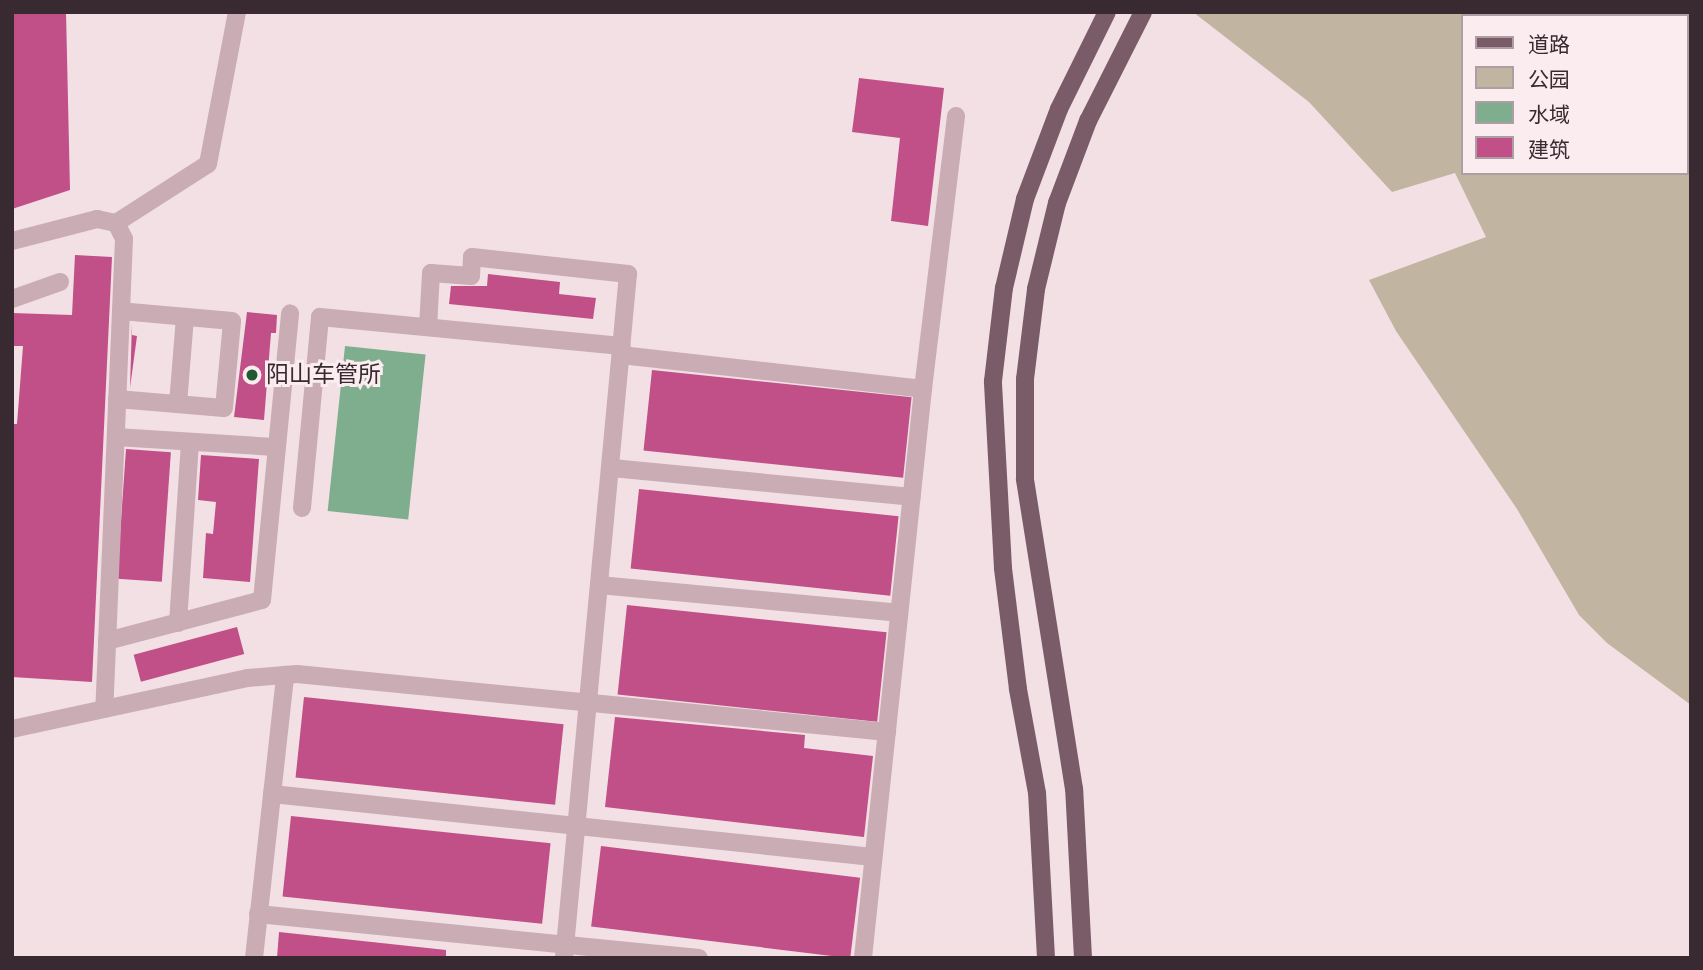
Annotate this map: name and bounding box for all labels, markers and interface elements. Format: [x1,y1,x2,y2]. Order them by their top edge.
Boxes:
legend [1462,14,1689,175]
text: 道路 [1528,33,1570,57]
text: 公园 [1528,68,1570,92]
text: 水域 [1528,103,1570,127]
text: 建筑 [1528,138,1570,162]
place label: 阳山车管所 [266,361,381,389]
marker: 阳山车管所 [244,367,260,383]

